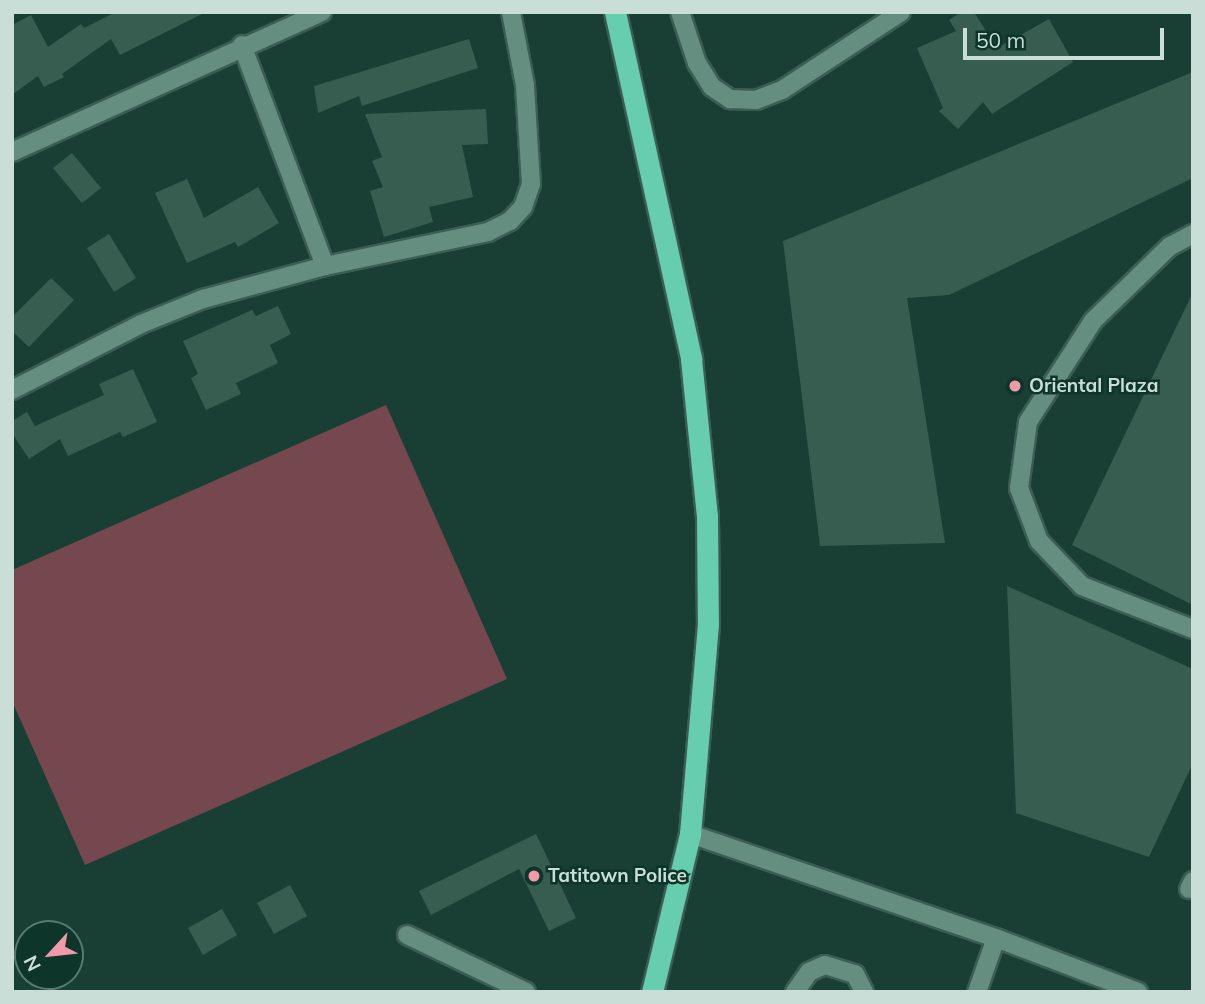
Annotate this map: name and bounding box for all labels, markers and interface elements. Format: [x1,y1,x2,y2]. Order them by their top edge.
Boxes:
scale bar [967,14,1168,58]
text: 50 m [976,27,1025,53]
place label: Oriental Plaza [1029,375,1158,397]
marker: Oriental Plaza [1007,378,1023,394]
place label: Tatitown Police [548,865,687,887]
marker: Tatitown Police [526,868,542,884]
north arrow [14,920,84,990]
text: N [18,952,46,975]

